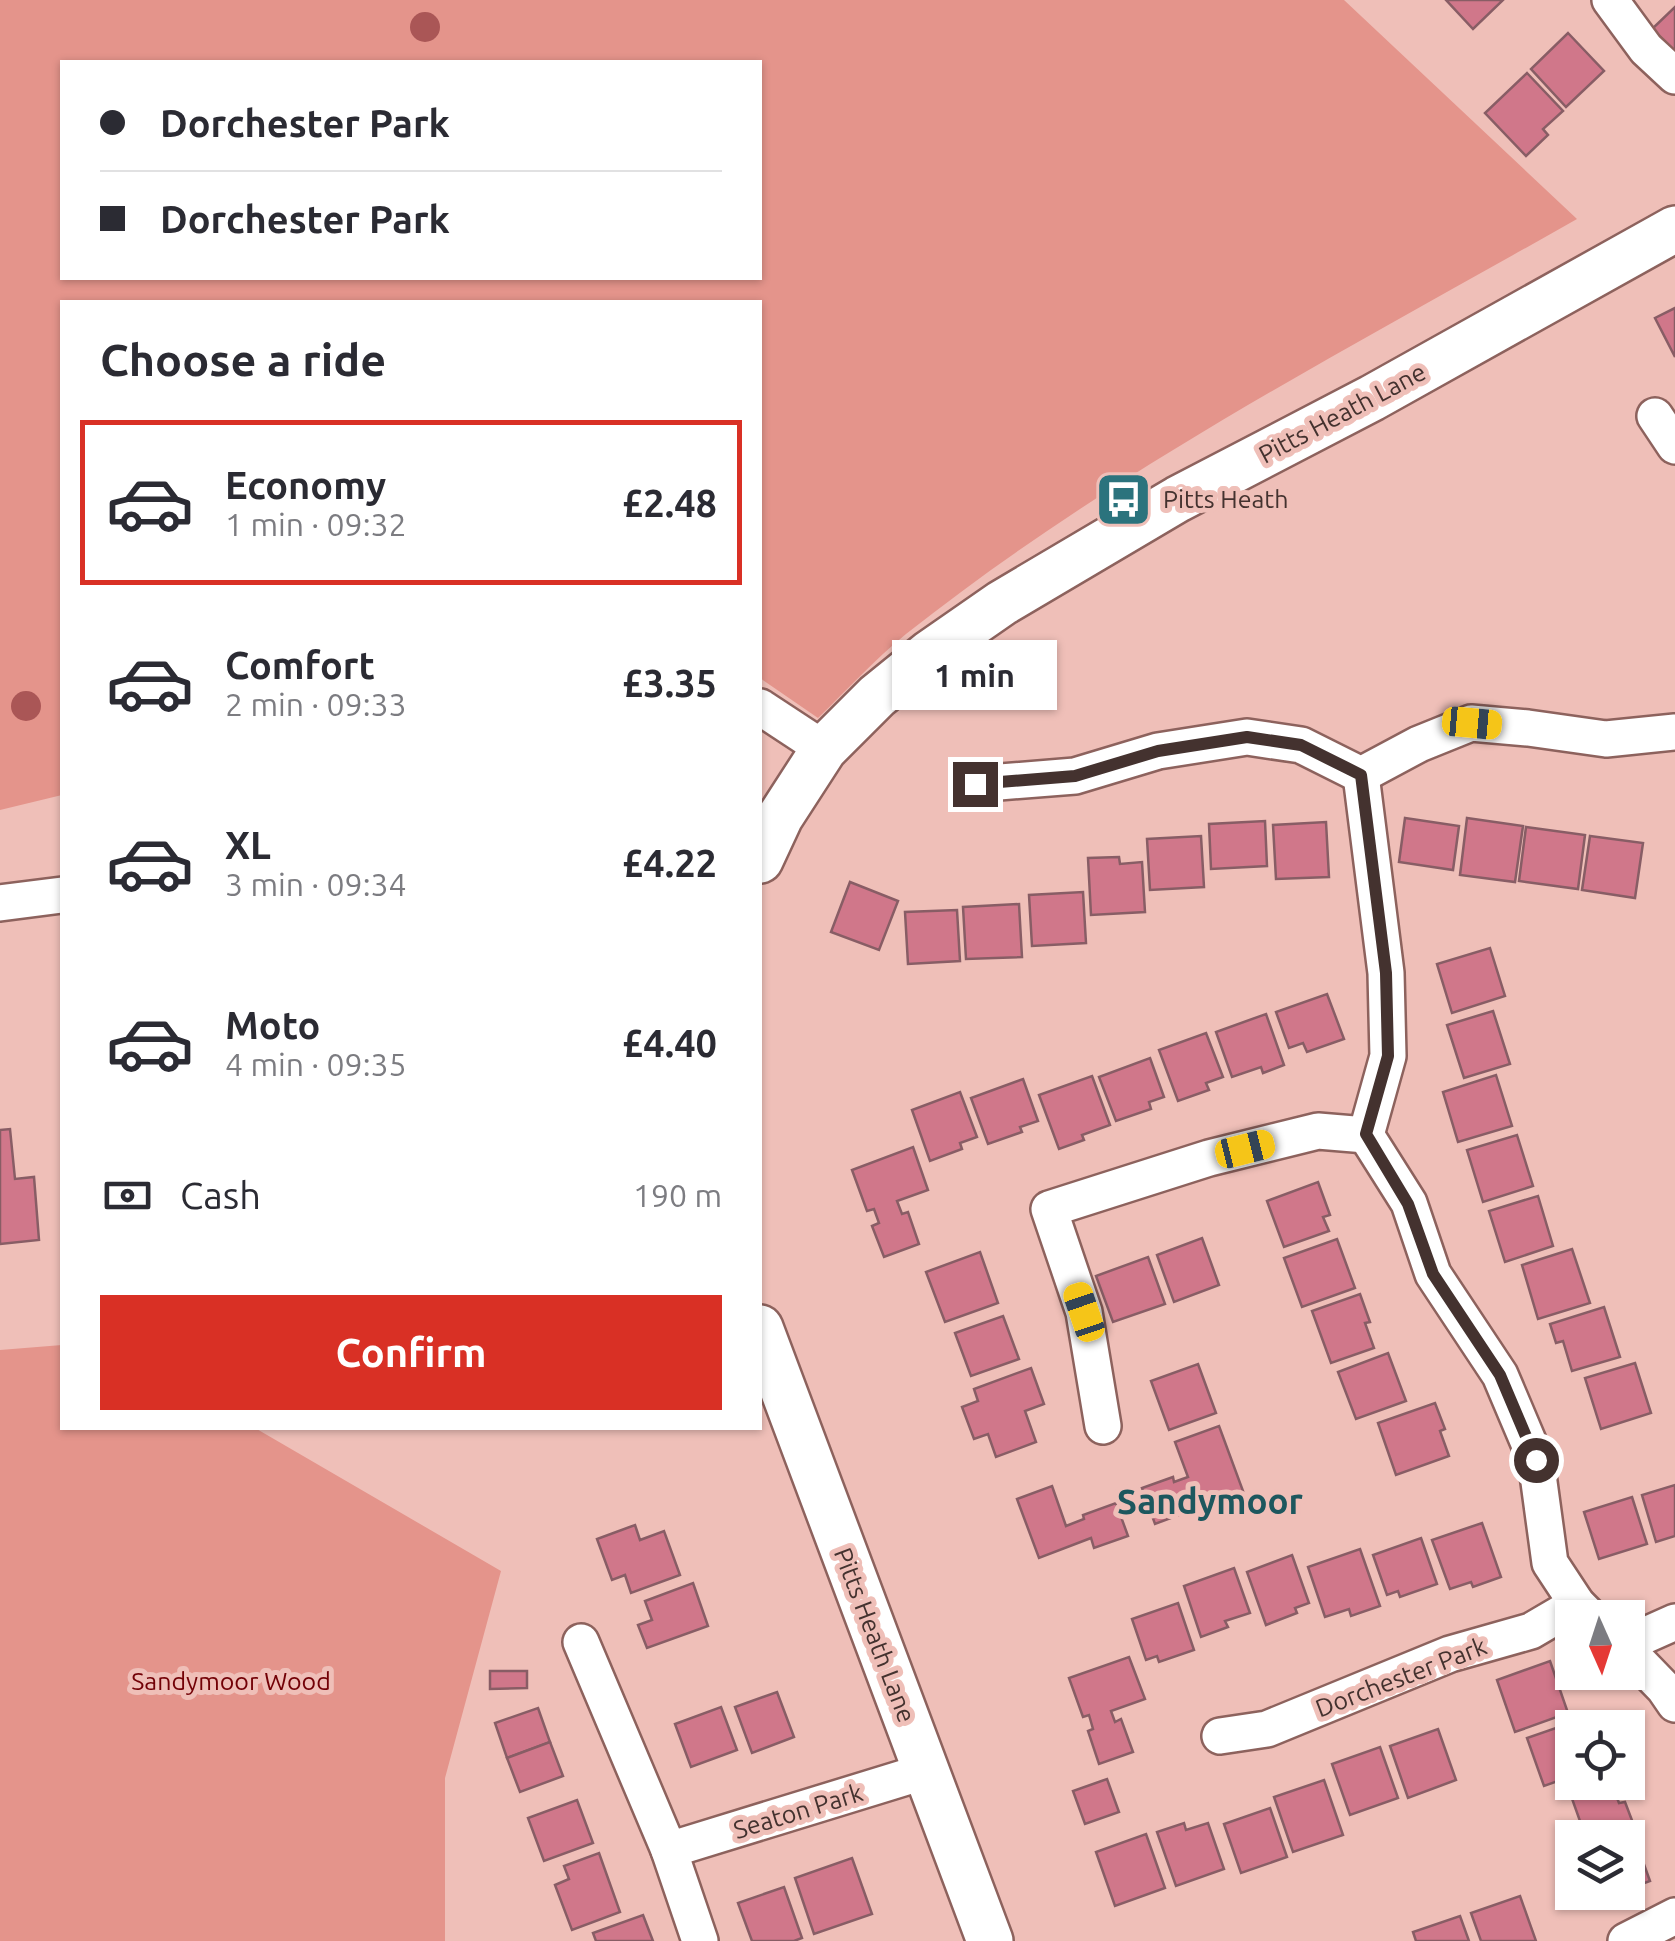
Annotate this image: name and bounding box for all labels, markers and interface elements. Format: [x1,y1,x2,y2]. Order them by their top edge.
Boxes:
text: Dorchester Park [160,102,450,144]
text: Dorchester Park [160,198,450,240]
text: Choose a ride [100,334,386,385]
street label: Pitts Heath Lane [1254,357,1430,469]
icon: car [105,458,195,548]
text: Economy [225,464,386,506]
bus stop icon: Pitts Heath [1094,469,1154,529]
text: £2.48 [622,482,717,524]
place label: Pitts Heath [1163,485,1288,513]
text: 1 min · 09:32 [225,506,407,542]
icon: car [105,638,195,728]
callout: 1 min [892,639,1058,709]
text: Comfort [225,644,375,686]
text: 1 min [934,657,1015,693]
text: £3.35 [622,662,717,704]
text: 2 min · 09:33 [225,686,407,722]
car [1441,705,1503,741]
route end [953,762,998,807]
icon: car [105,818,195,908]
text: XL [225,824,271,866]
text: £4.22 [622,842,717,884]
text: 3 min · 09:34 [225,866,407,902]
icon: car [105,998,195,1088]
text: Moto [225,1004,320,1046]
text: £4.40 [622,1022,717,1064]
text: 4 min · 09:35 [225,1046,407,1082]
car [1212,1127,1278,1171]
icon: cash [100,1168,155,1223]
text: Cash [180,1174,261,1216]
text: 190 m [633,1177,722,1213]
car [1060,1279,1108,1345]
button: Confirm [100,1295,722,1410]
route start [1514,1438,1559,1483]
district label: Sandymoor [1117,1481,1304,1521]
street label: Pitts Heath Lane [829,1544,921,1726]
north arrow [1555,1600,1645,1690]
map controls [1555,1600,1645,1910]
street label: Dorchester Park [1312,1631,1491,1722]
park label: Sandymoor Wood [131,1667,331,1695]
button: locate [1555,1710,1645,1800]
street label: Seaton Park [730,1778,866,1844]
button: layers [1555,1820,1645,1910]

